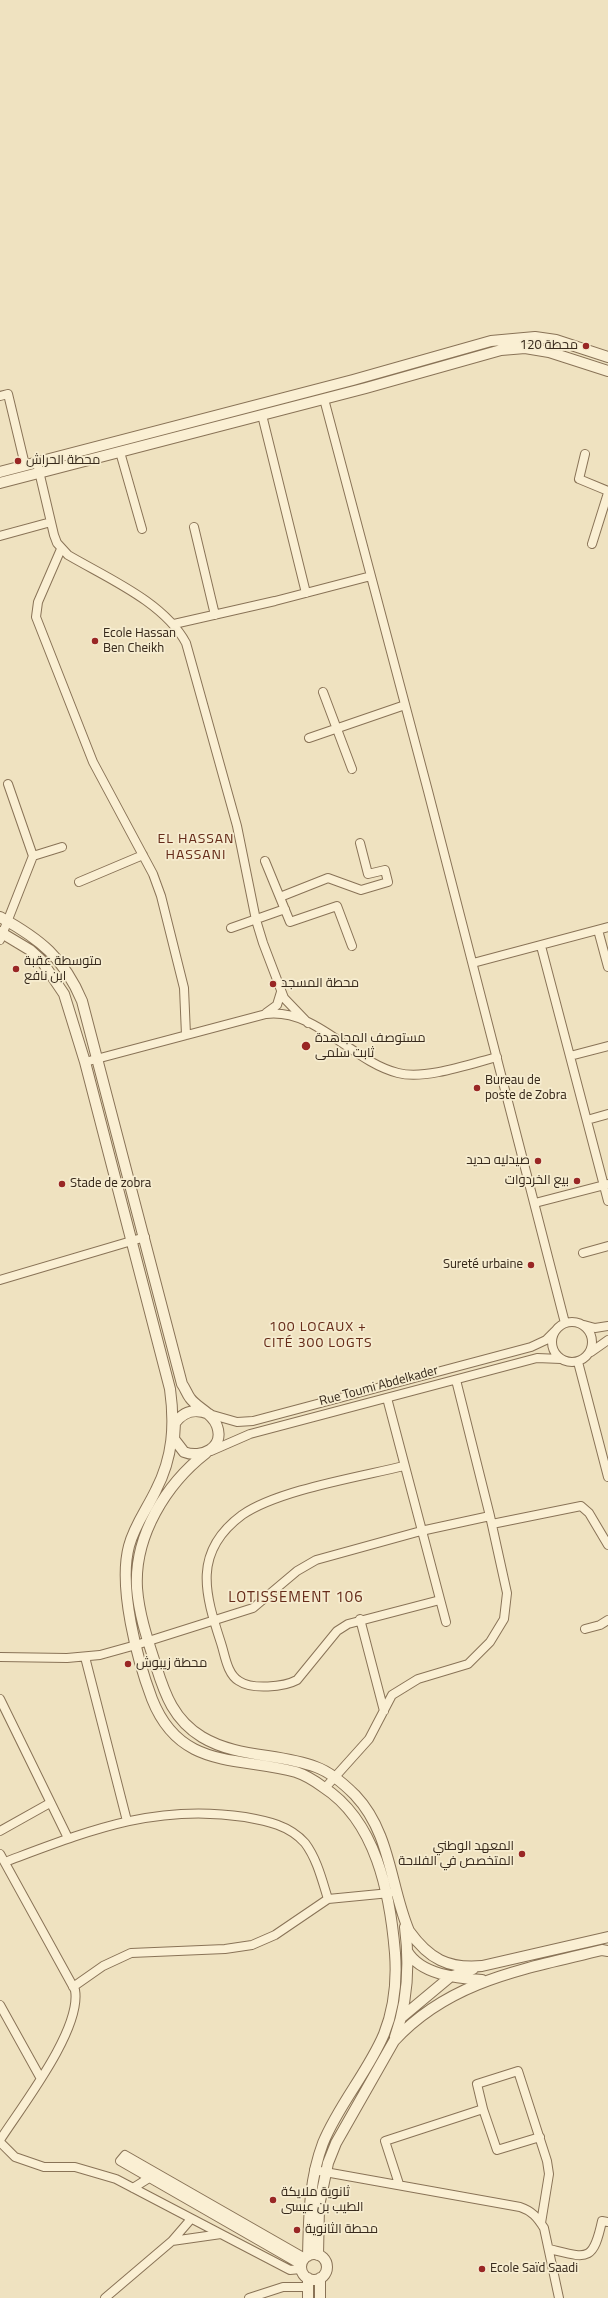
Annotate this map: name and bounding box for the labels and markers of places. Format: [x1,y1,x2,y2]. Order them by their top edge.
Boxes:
place label: محطة 120 [520,338,578,354]
marker: محطة 120 [581,341,591,351]
place label: محطة الحراش [26,453,100,469]
marker: محطة الحراش [13,456,23,466]
place label: Ecole Hassan Ben Cheikh [103,626,176,657]
marker: Ecole Hassan Ben Cheikh [90,636,100,646]
place label: متوسطة عقبة ابن نافع [24,954,102,985]
marker: متوسطة عقبة ابن نافع [11,964,21,974]
place label: محطة المسجد [281,976,359,992]
marker: محطة المسجد [268,979,278,989]
place label: مستوصف المجاهدة ثابت سلمى [315,1031,426,1062]
marker: مستوصف المجاهدة ثابت سلمى [300,1040,312,1052]
place label: Bureau de poste de Zobra [485,1073,567,1104]
marker: Bureau de poste de Zobra [472,1083,482,1093]
place label: صيدليه حديد [466,1153,530,1169]
marker: صيدليه حديد [533,1156,543,1166]
place label: بيع الخردوات [505,1173,569,1189]
place label: Stade de zobra [70,1176,151,1192]
marker: بيع الخردوات [572,1176,582,1186]
marker: Stade de zobra [57,1179,67,1189]
place label: Sureté urbaine [443,1257,523,1273]
marker: Sureté urbaine [526,1260,536,1270]
place label: محطة زيبوش [136,1656,207,1672]
marker: محطة زيبوش [123,1659,133,1669]
place label: المعهد الوطني المتخصص في الفلاحة [398,1839,514,1870]
marker: المعهد الوطني المتخصص في الفلاحة [517,1849,527,1859]
place label: ثانوية ملايكة الطيب بن عيسى [281,2185,363,2216]
marker: ثانوية ملايكة الطيب بن عيسى [268,2195,278,2205]
place label: محطة الثانوية [305,2222,378,2238]
marker: محطة الثانوية [292,2225,302,2235]
place label: Ecole Saïd Saadi [490,2261,578,2277]
marker: Ecole Saïd Saadi [477,2264,487,2274]

